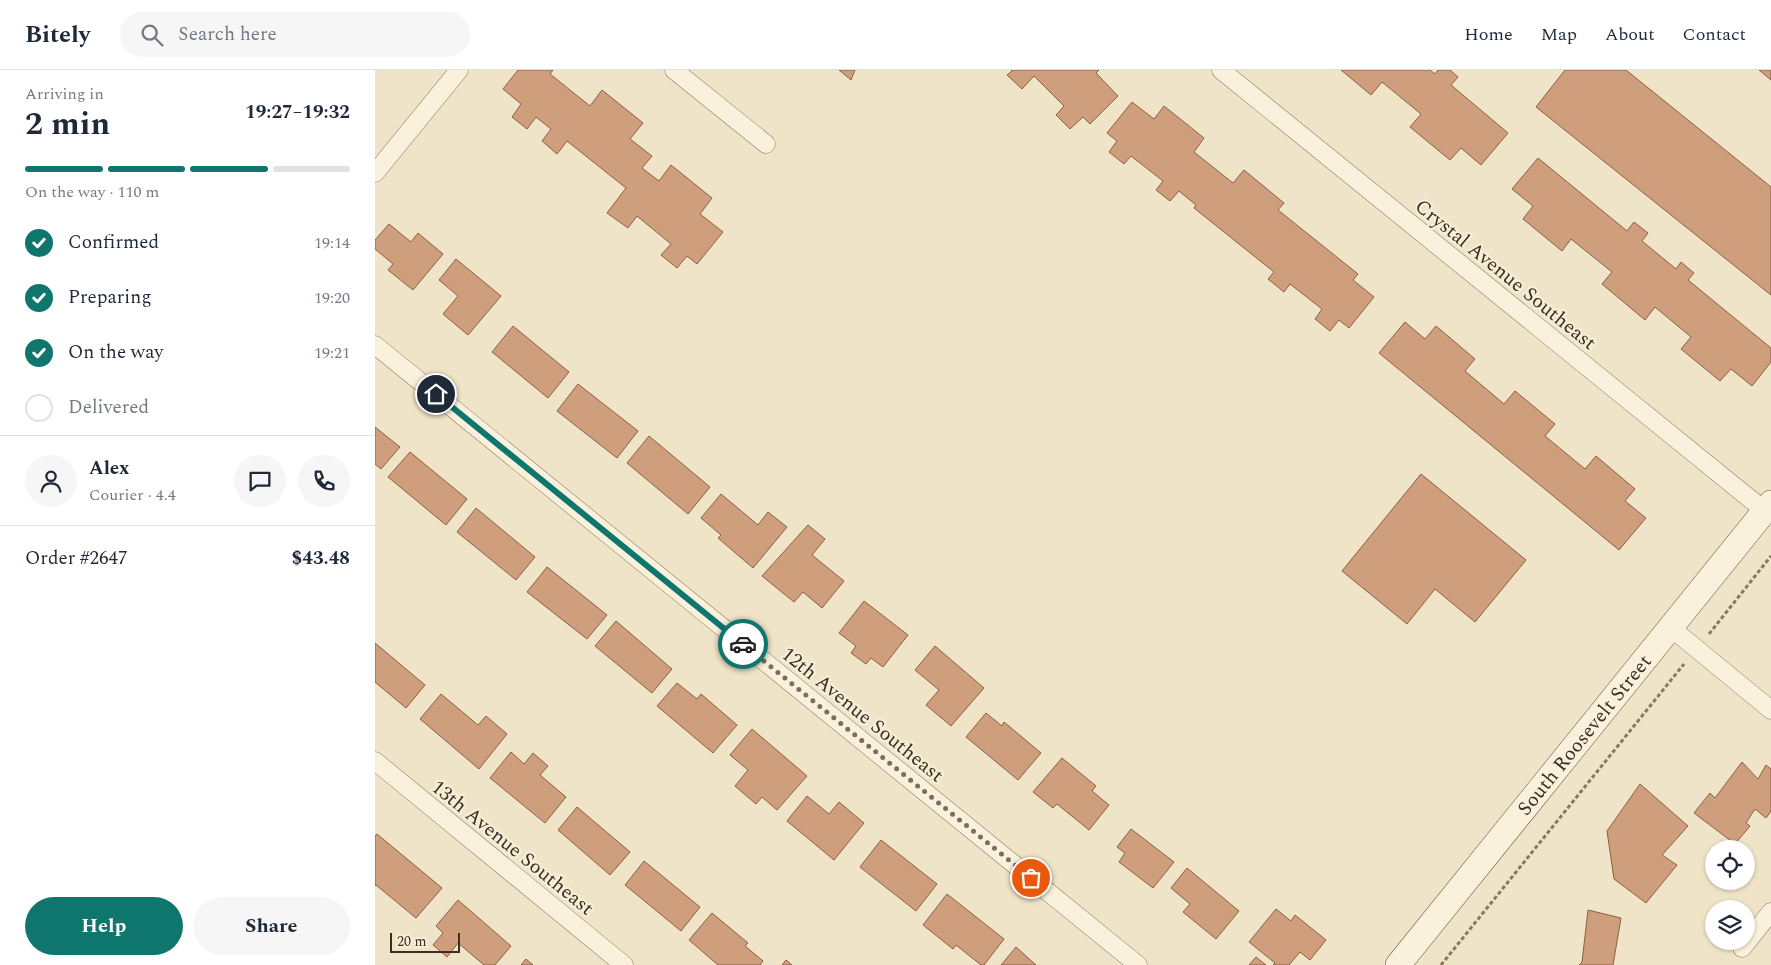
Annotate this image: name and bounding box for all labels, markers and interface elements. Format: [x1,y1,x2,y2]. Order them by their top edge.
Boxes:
search box [120,12,470,57]
text: Bitely [25,17,90,53]
text: Search here [178,20,277,49]
icon: search [138,21,166,49]
text: Home [1464,21,1513,48]
text: Map [1541,21,1577,48]
text: About [1605,21,1655,48]
text: Contact [1683,21,1746,48]
text: Arriving in [25,82,104,106]
text: 19:27–19:32 [245,98,350,127]
text: 2 min [25,100,110,149]
text: On the way · 110 m [25,180,159,204]
street label: Crystal Avenue Southeast [1408,192,1603,358]
text: Confirmed [68,228,159,257]
icon: check [25,229,53,257]
text: 19:14 [314,231,350,255]
text: Preparing [68,283,152,312]
icon: check [25,284,53,312]
text: 19:20 [314,286,350,310]
text: On the way [68,338,164,367]
icon: check [25,339,53,367]
text: 19:21 [314,341,350,365]
pin [415,373,457,415]
icon: home [422,380,450,408]
text: Delivered [68,393,149,422]
text: Alex [89,454,130,483]
button: person [25,455,77,507]
button: chat [234,455,286,507]
button: phone [298,455,350,507]
text: Courier · 4.4 [89,483,176,507]
text: Order #2647 [25,544,128,573]
text: $43.48 [292,544,350,573]
courier [718,619,768,669]
icon: car [729,630,757,658]
street label: 12th Avenue Southeast [775,640,950,790]
street label: South Roosevelt Street [1510,648,1659,823]
street label: 13th Avenue Southeast [425,773,600,923]
map controls [1705,840,1755,950]
button: locate [1705,840,1755,890]
pin [1010,857,1052,899]
icon: bag [1017,864,1045,892]
button: Help [25,897,183,955]
button: Share [193,897,350,955]
button: layers [1705,900,1755,950]
scale bar [390,930,460,953]
text: 20 m [397,931,427,952]

